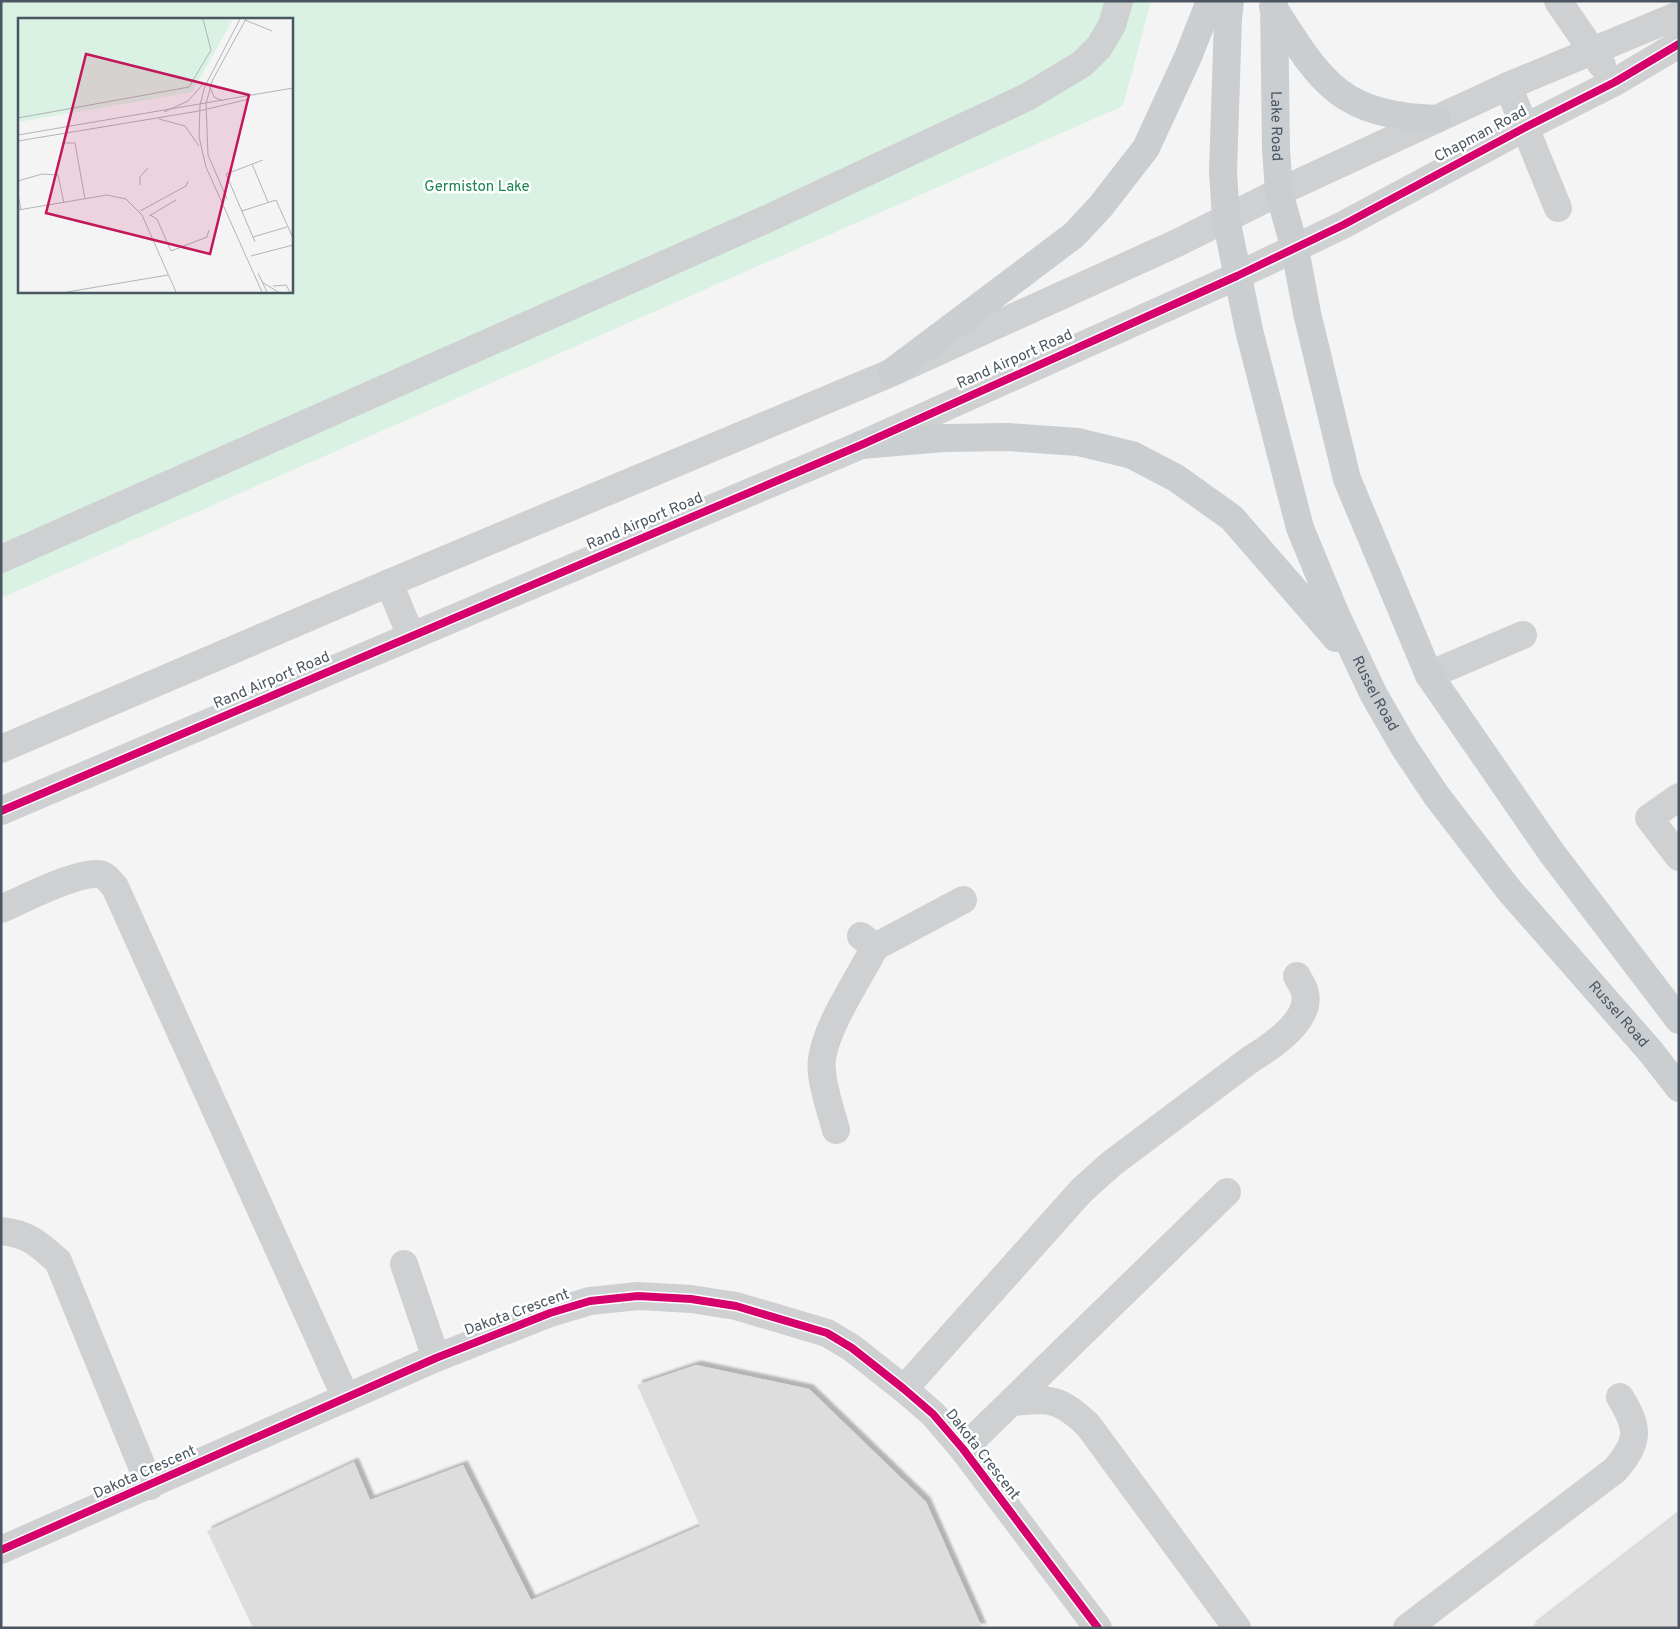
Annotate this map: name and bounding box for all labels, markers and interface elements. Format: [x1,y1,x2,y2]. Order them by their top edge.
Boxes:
inset map [18,18,292,292]
street label: Lake Road [1266,91,1286,162]
street label: Chapman Road [1431,103,1531,167]
park label: Germiston Lake [424,178,530,197]
street label: Rand Airport Road [954,326,1076,394]
street label: Rand Airport Road [584,489,706,555]
street label: Rand Airport Road [211,648,333,714]
street label: Russel Road [1347,653,1402,735]
street label: Russel Road [1584,977,1653,1052]
street label: Dakota Crescent [462,1285,572,1341]
street label: Dakota Crescent [941,1406,1023,1504]
street label: Dakota Crescent [91,1442,199,1504]

